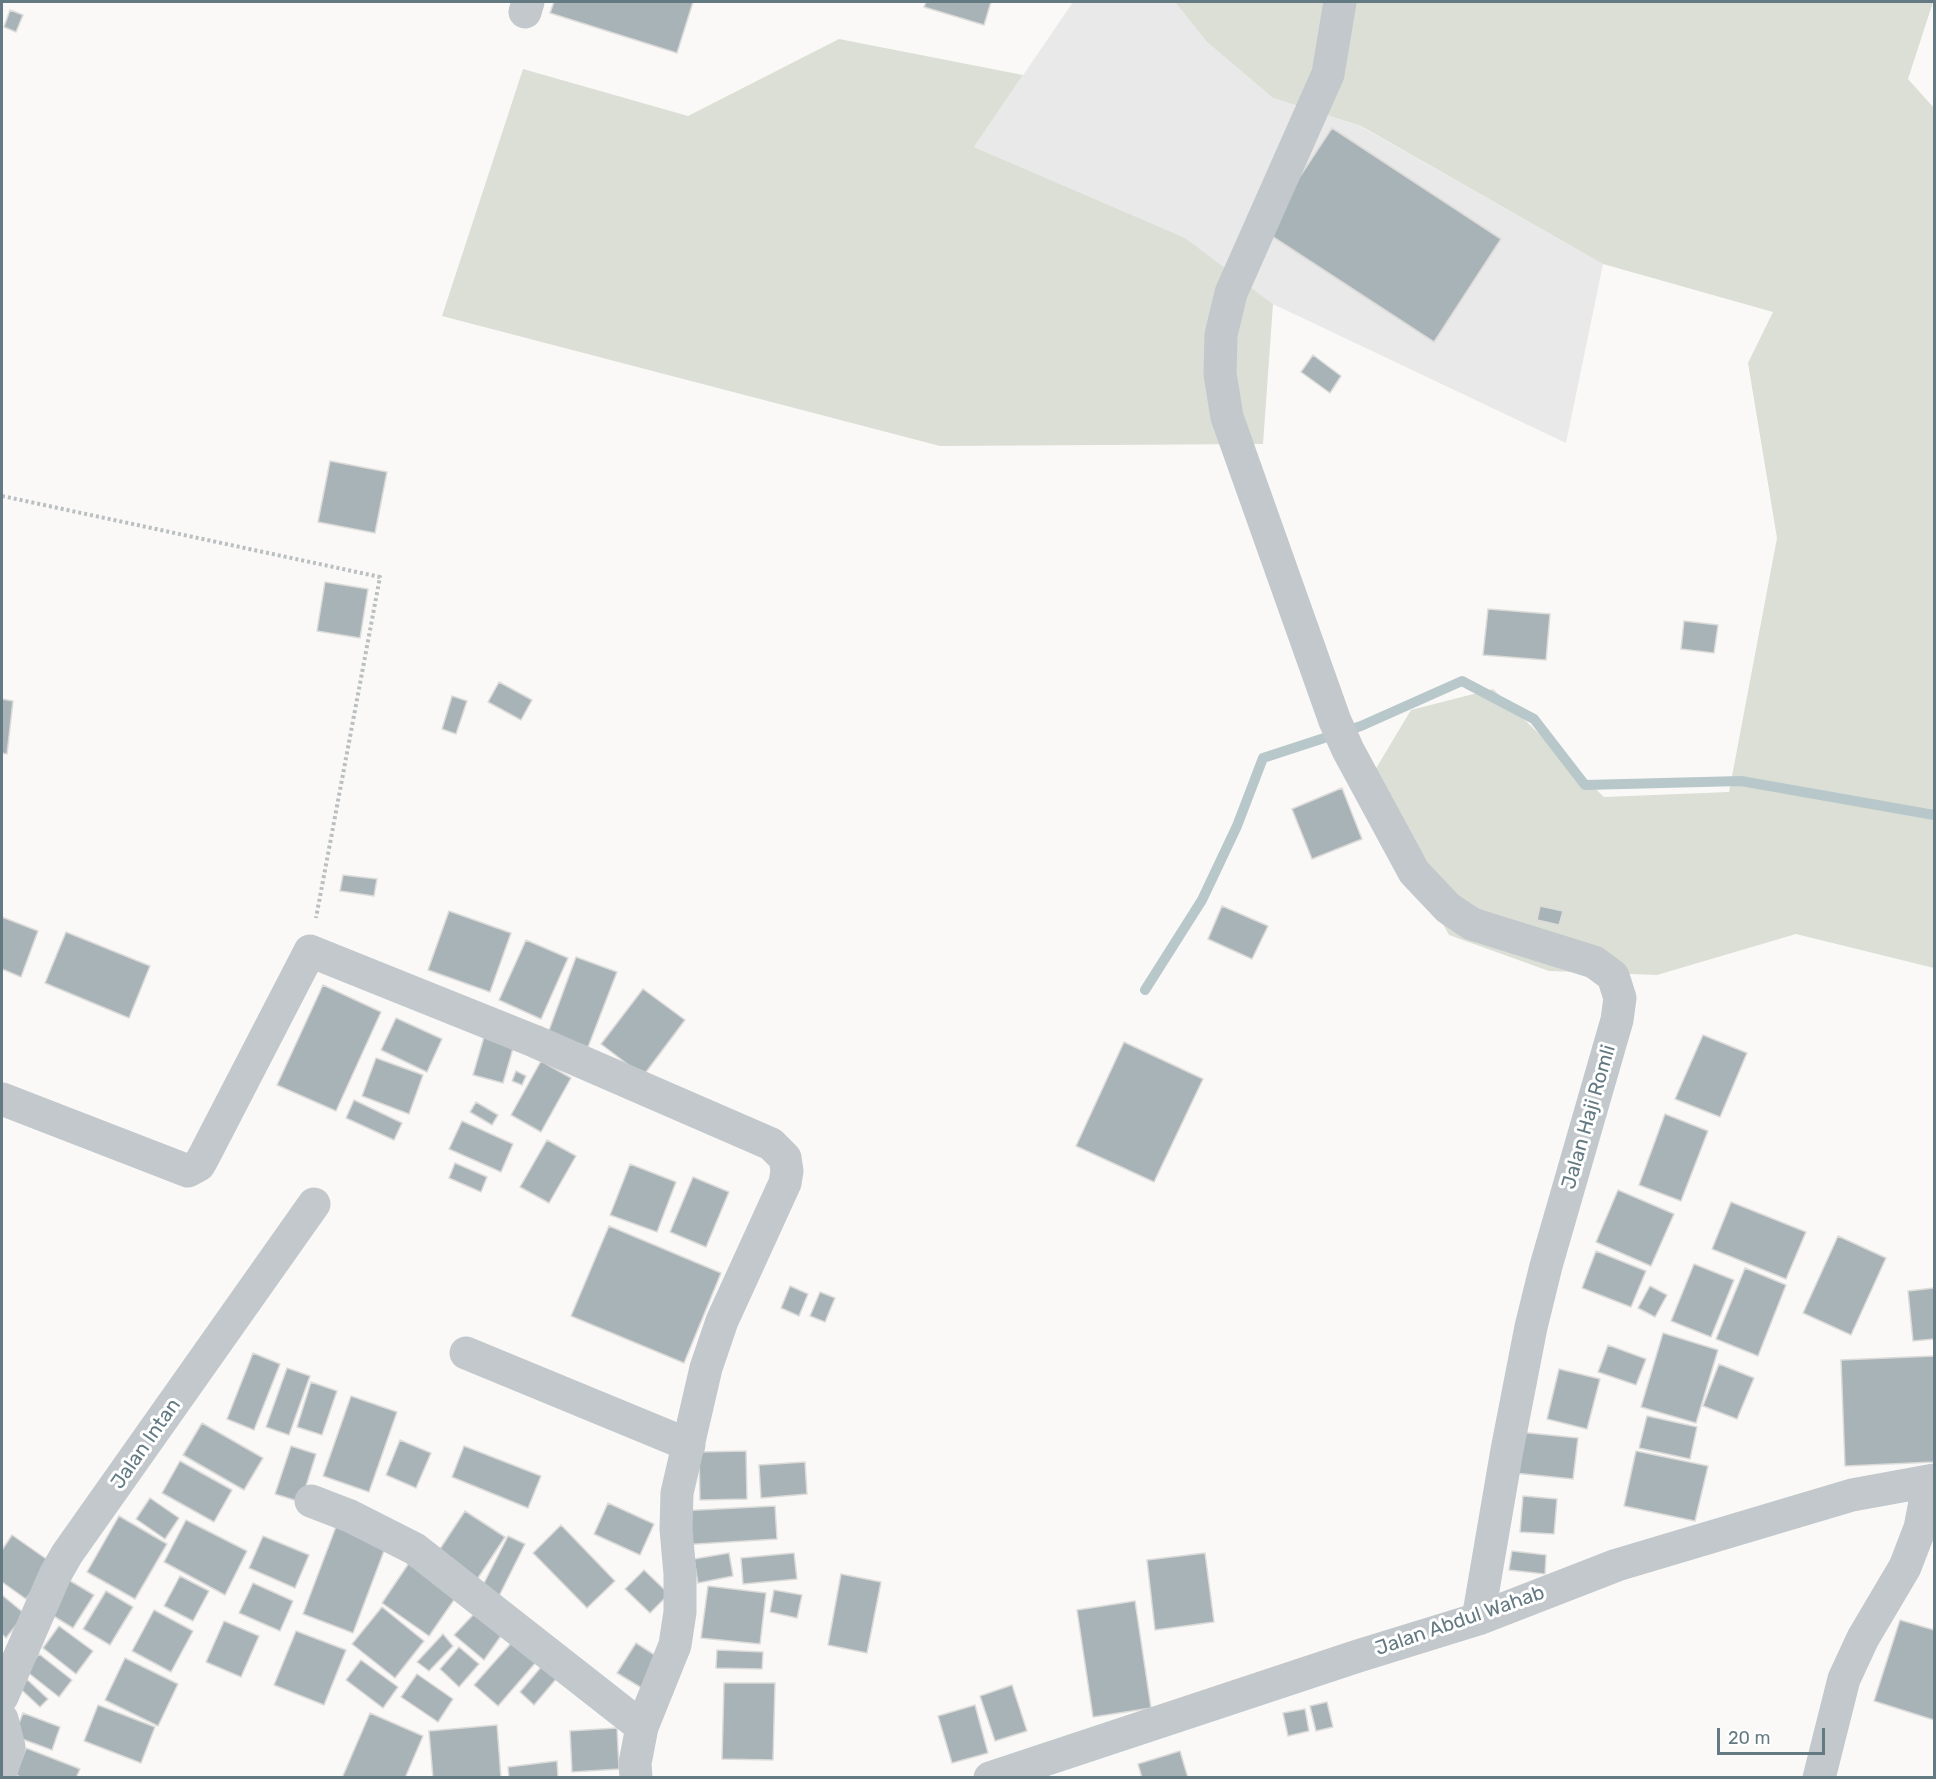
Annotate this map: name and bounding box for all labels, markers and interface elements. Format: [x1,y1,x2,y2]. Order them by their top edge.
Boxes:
street label: Jalan Haji Romli [1557,1042,1621,1192]
street label: Jalan Intan [106,1394,186,1494]
street label: Jalan Abdul Wahab [1372,1581,1548,1661]
scale bar [1720,1716,1828,1754]
text: 20 m [1728,1727,1770,1749]

